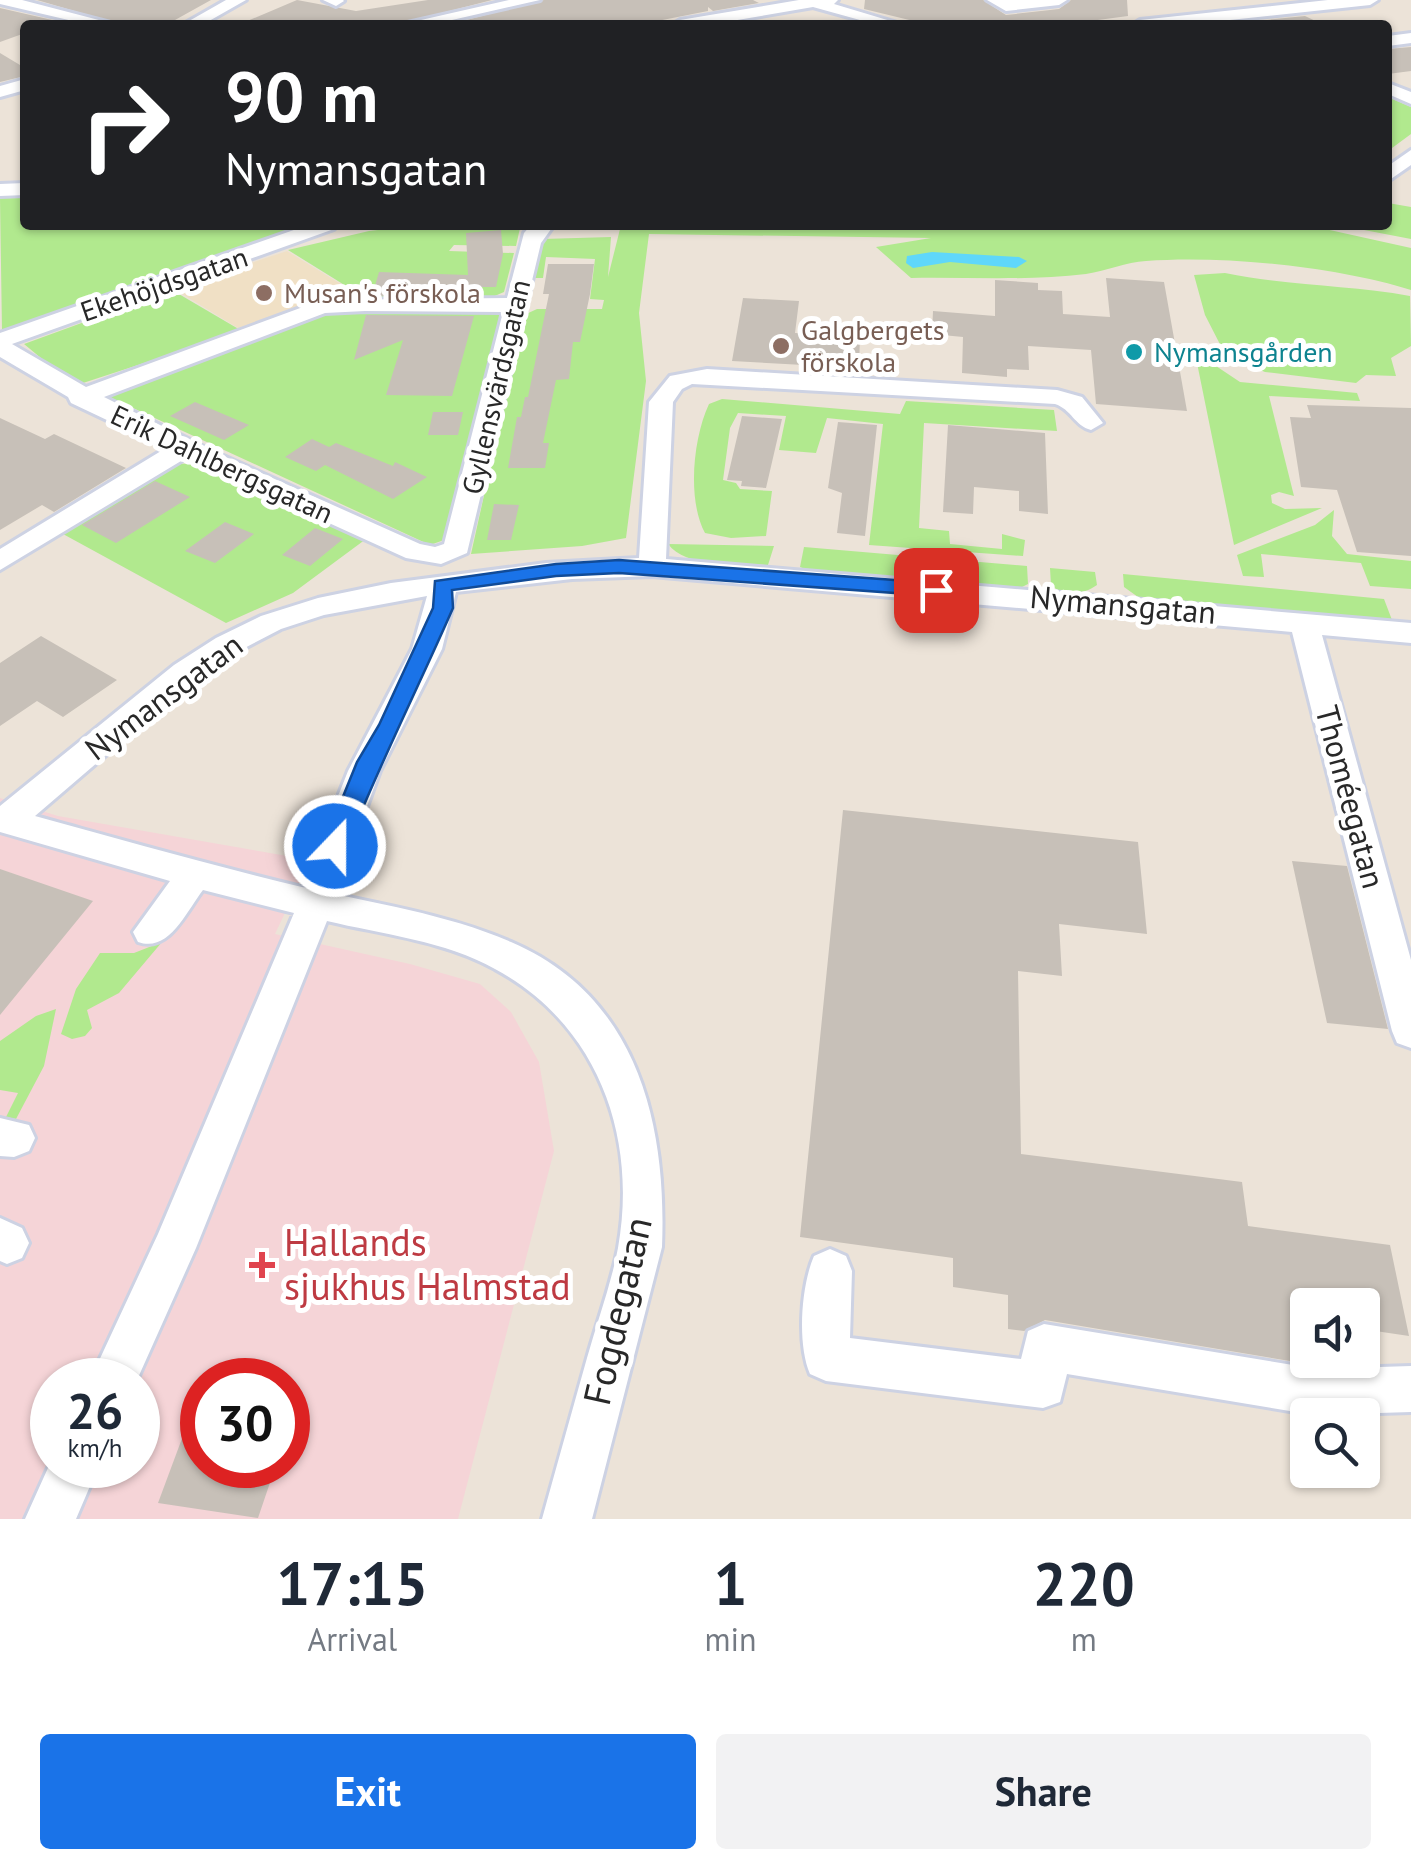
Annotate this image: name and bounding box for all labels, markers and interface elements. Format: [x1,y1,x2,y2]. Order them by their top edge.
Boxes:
text: 90 m [225,51,378,141]
icon: right [60,60,190,190]
text: Nymansgatan [225,139,487,197]
street label: Ekehöjdsgatan [75,238,252,329]
place label: Musan's förskola [284,274,481,311]
street label: Gyllensvärdsgatan [453,276,538,498]
marker: Musan's förskola [253,282,275,304]
place label: Galgbergets förskola [801,311,945,380]
place label: Nymansgården [1154,333,1333,370]
marker: Galgbergets förskola [770,335,792,357]
marker: Nymansgården [1123,341,1145,363]
street label: Erik Dahlbergsgatan [105,396,339,531]
pin [894,548,979,633]
icon: arrive [909,563,964,618]
street label: Nymansgatan [1028,575,1218,633]
street label: Nymansgatan [76,623,251,769]
street label: Thoméegatan [1306,701,1396,893]
position arrow [283,794,387,898]
street label: Fogdegatan [571,1212,662,1409]
place label: Hallands sjukhus Halmstad [284,1217,571,1310]
marker: Hallands sjukhus Halmstad [249,1252,275,1278]
map controls [1290,1288,1380,1488]
button: sound [1290,1288,1380,1378]
speed limit sign: 30 [180,1358,310,1488]
text: 26 [67,1378,123,1443]
button: search [1290,1398,1380,1488]
text: km/h [68,1432,122,1464]
text: 17:15 [276,1544,428,1622]
text: 1 [714,1544,748,1622]
text: 220 [1033,1544,1135,1622]
text: Arrival [307,1618,397,1660]
text: min [705,1618,757,1660]
text: m [1071,1618,1097,1660]
button: Exit [40,1734,696,1849]
button: Share [716,1734,1371,1849]

